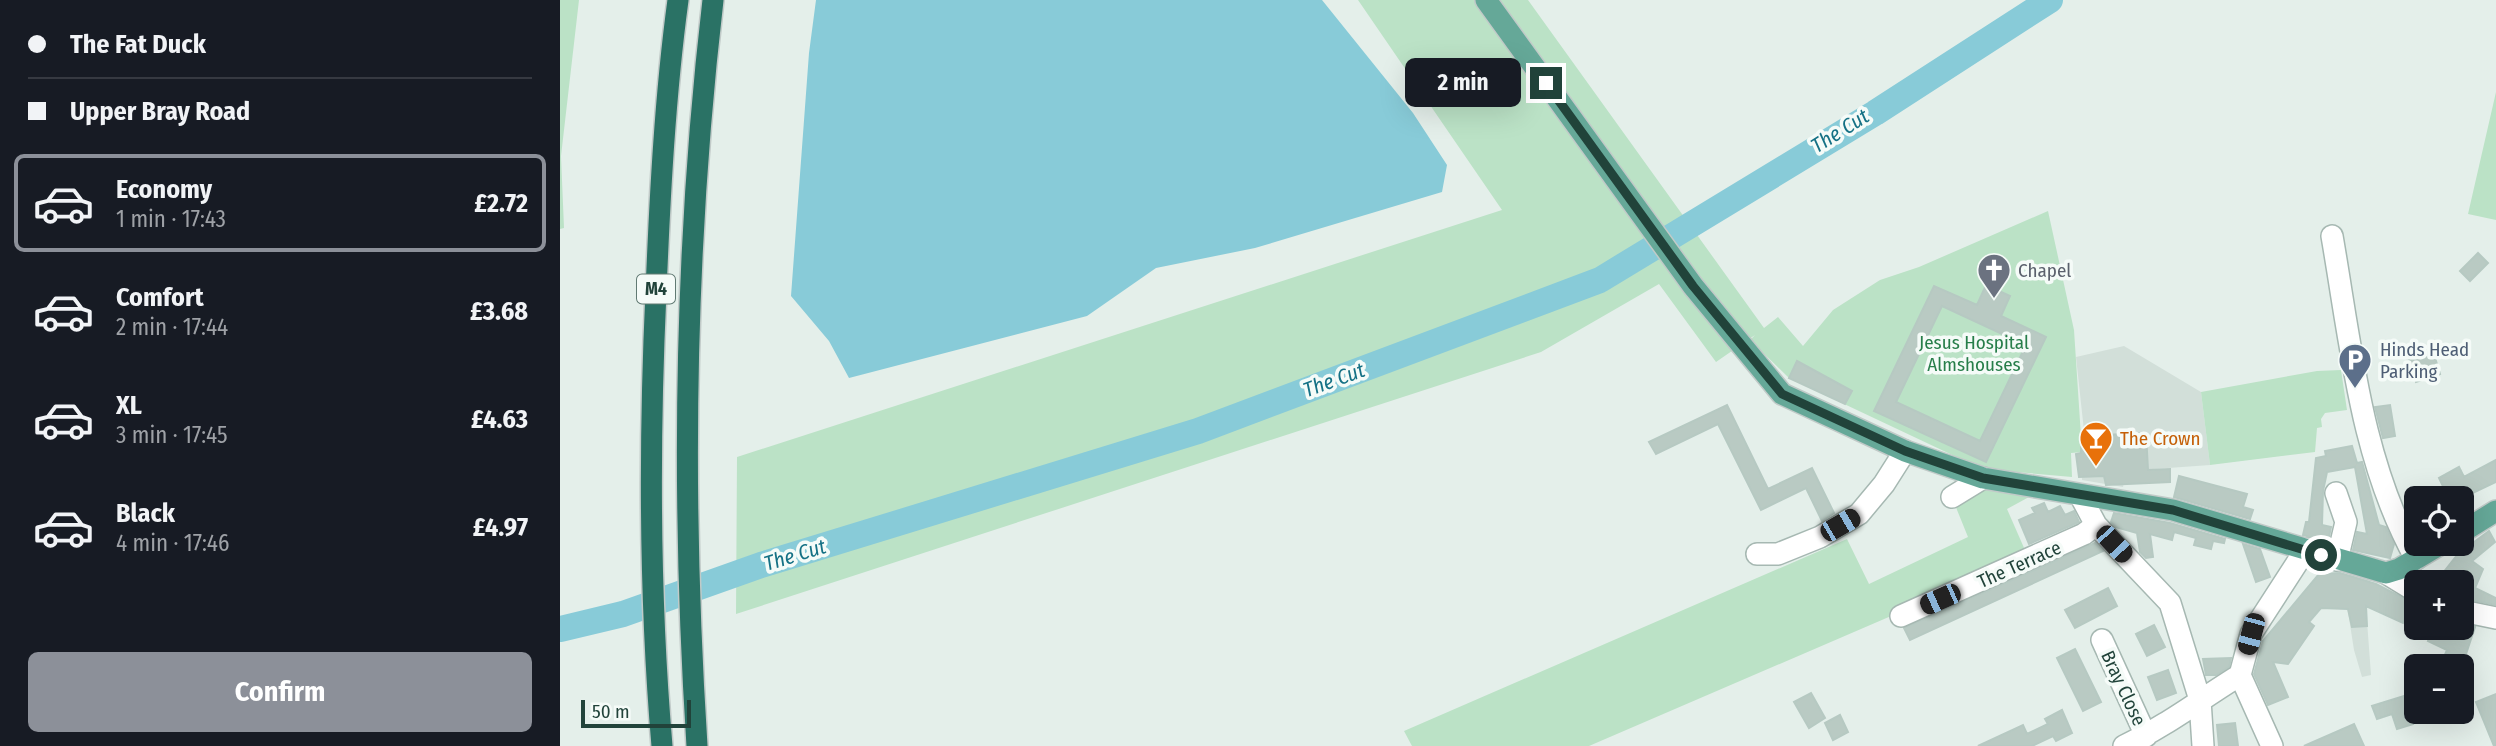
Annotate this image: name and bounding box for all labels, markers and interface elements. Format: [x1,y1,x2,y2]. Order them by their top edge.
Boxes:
text: The Fat Duck [70,29,206,60]
callout: 2 min [1406,58,1522,108]
route end [1530,67,1562,99]
text: 2 min [1438,68,1489,96]
text: Upper Bray Road [70,96,250,127]
water label: The Cut [1806,103,1874,159]
icon: car [32,172,95,235]
text: Economy [116,174,212,205]
text: £2.72 [474,188,528,219]
text: 1 min · 17:43 [116,205,226,233]
church icon: Chapel [1975,251,2013,300]
place label: Chapel [2018,259,2071,282]
road number: M4 [637,274,675,304]
icon: car [32,280,95,343]
text: Comfort [116,282,204,313]
text: £3.68 [470,296,528,327]
text: 2 min · 17:44 [116,313,228,341]
park label: Jesus Hospital Almshouses [1919,331,2029,376]
place label: Hinds Head Parking [2380,338,2469,383]
parking icon: Hinds Head Parking [2336,341,2374,390]
water label: The Cut [1300,357,1368,403]
icon: car [32,388,95,451]
text: XL [116,390,142,421]
text: £4.63 [471,404,528,435]
bar icon: The Crown [2077,419,2115,468]
text: 3 min · 17:45 [116,421,228,449]
place label: The Crown [2120,427,2201,450]
map controls [2404,486,2474,724]
button: locate [2404,486,2474,556]
icon: car [32,496,95,559]
text: Black [116,498,175,529]
car [1817,505,1864,545]
text: £4.97 [473,512,528,543]
car [2092,521,2137,567]
text: 4 min · 17:46 [116,529,229,557]
water label: The Cut [761,533,829,577]
street label: The Terrace [1974,536,2065,593]
route start [2305,539,2337,571]
button: + [2404,570,2474,640]
car [1917,581,1964,617]
car [2236,611,2267,657]
street label: Bray Close [2096,647,2151,729]
button: Confirm [28,652,532,732]
button: − [2404,654,2474,724]
scale bar [581,697,691,729]
text: 50 m [592,700,630,723]

